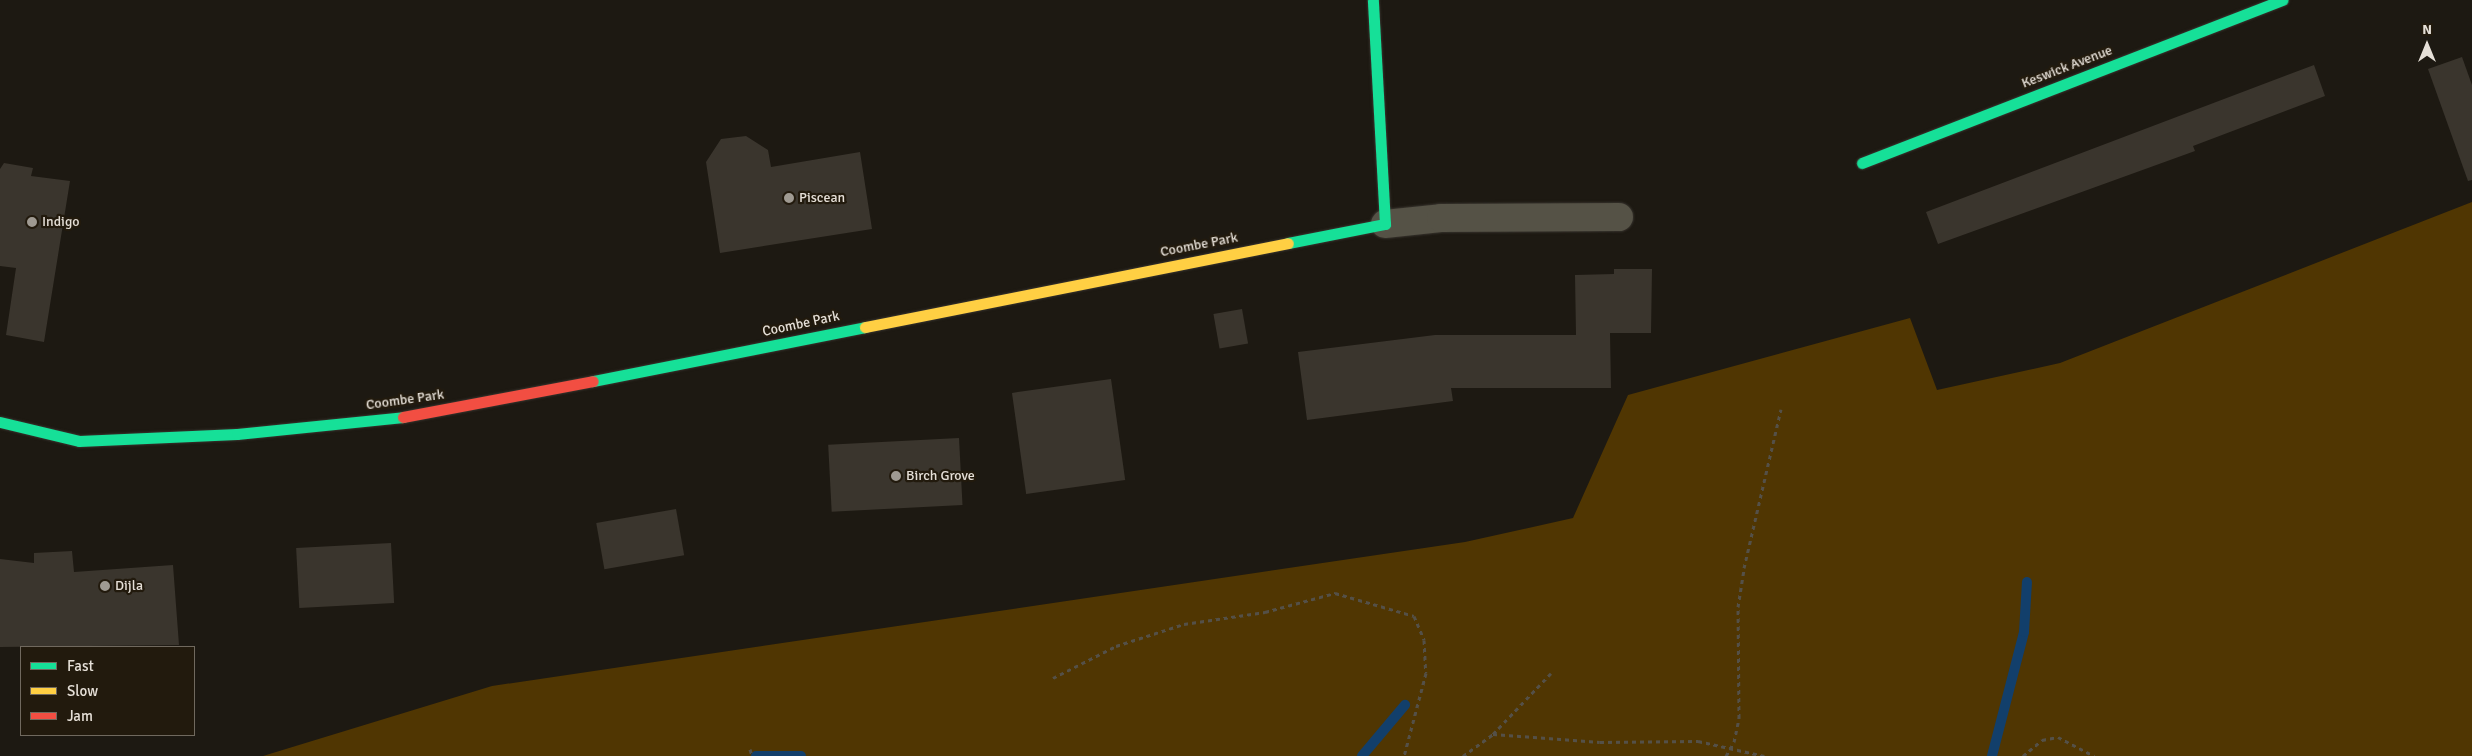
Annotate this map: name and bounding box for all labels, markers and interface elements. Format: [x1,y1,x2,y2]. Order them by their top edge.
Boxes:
north arrow [2402,20,2452,70]
text: N [2422,21,2432,38]
street label: Keswick Avenue [2019,42,2115,92]
place label: Piscean [799,190,845,206]
marker: Piscean [783,192,795,204]
place label: Indigo [42,214,80,230]
marker: Indigo [26,216,38,228]
street label: Coombe Park [1159,229,1239,261]
street label: Coombe Park [761,308,841,340]
street label: Coombe Park [365,386,445,414]
place label: Birch Grove [906,468,975,484]
marker: Birch Grove [890,470,902,482]
place label: Dijla [115,578,143,594]
marker: Dijla [99,580,111,592]
legend [20,646,195,736]
text: Fast [67,657,94,675]
text: Slow [67,682,98,700]
text: Jam [67,707,93,725]

